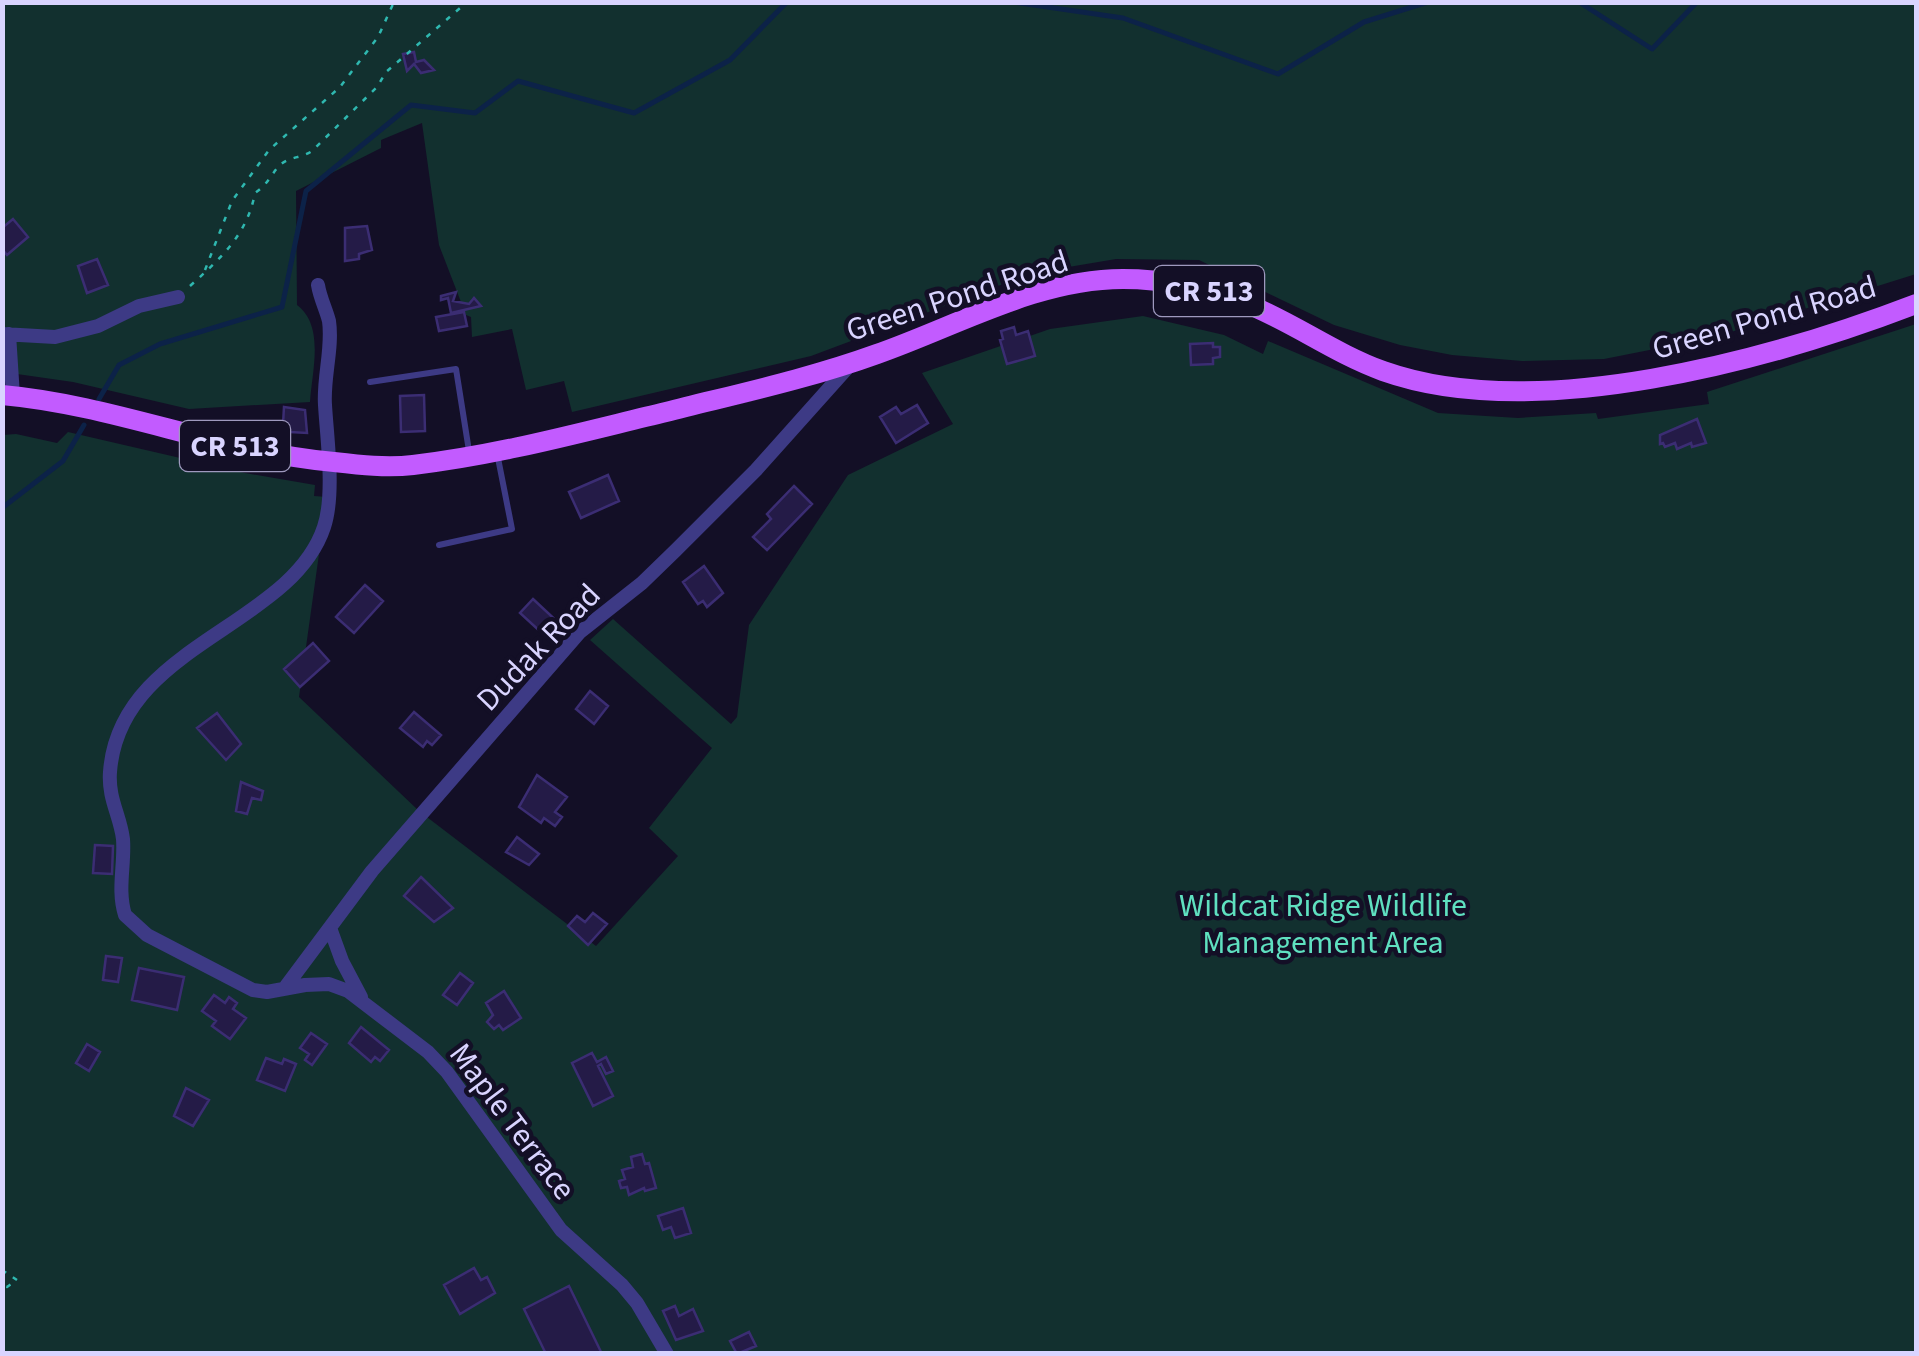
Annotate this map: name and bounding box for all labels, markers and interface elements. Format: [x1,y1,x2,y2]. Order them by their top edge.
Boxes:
street label: Green Pond Road [840,238,1074,354]
street label: Green Pond Road [1647,264,1882,372]
road number: CR 513 [1154,266,1264,316]
road number: CR 513 [180,421,290,471]
street label: Dudak Road [466,573,611,722]
park label: Wildcat Ridge Wildlife Management Area [1179,883,1467,966]
street label: Maple Terrace [438,1034,586,1210]

